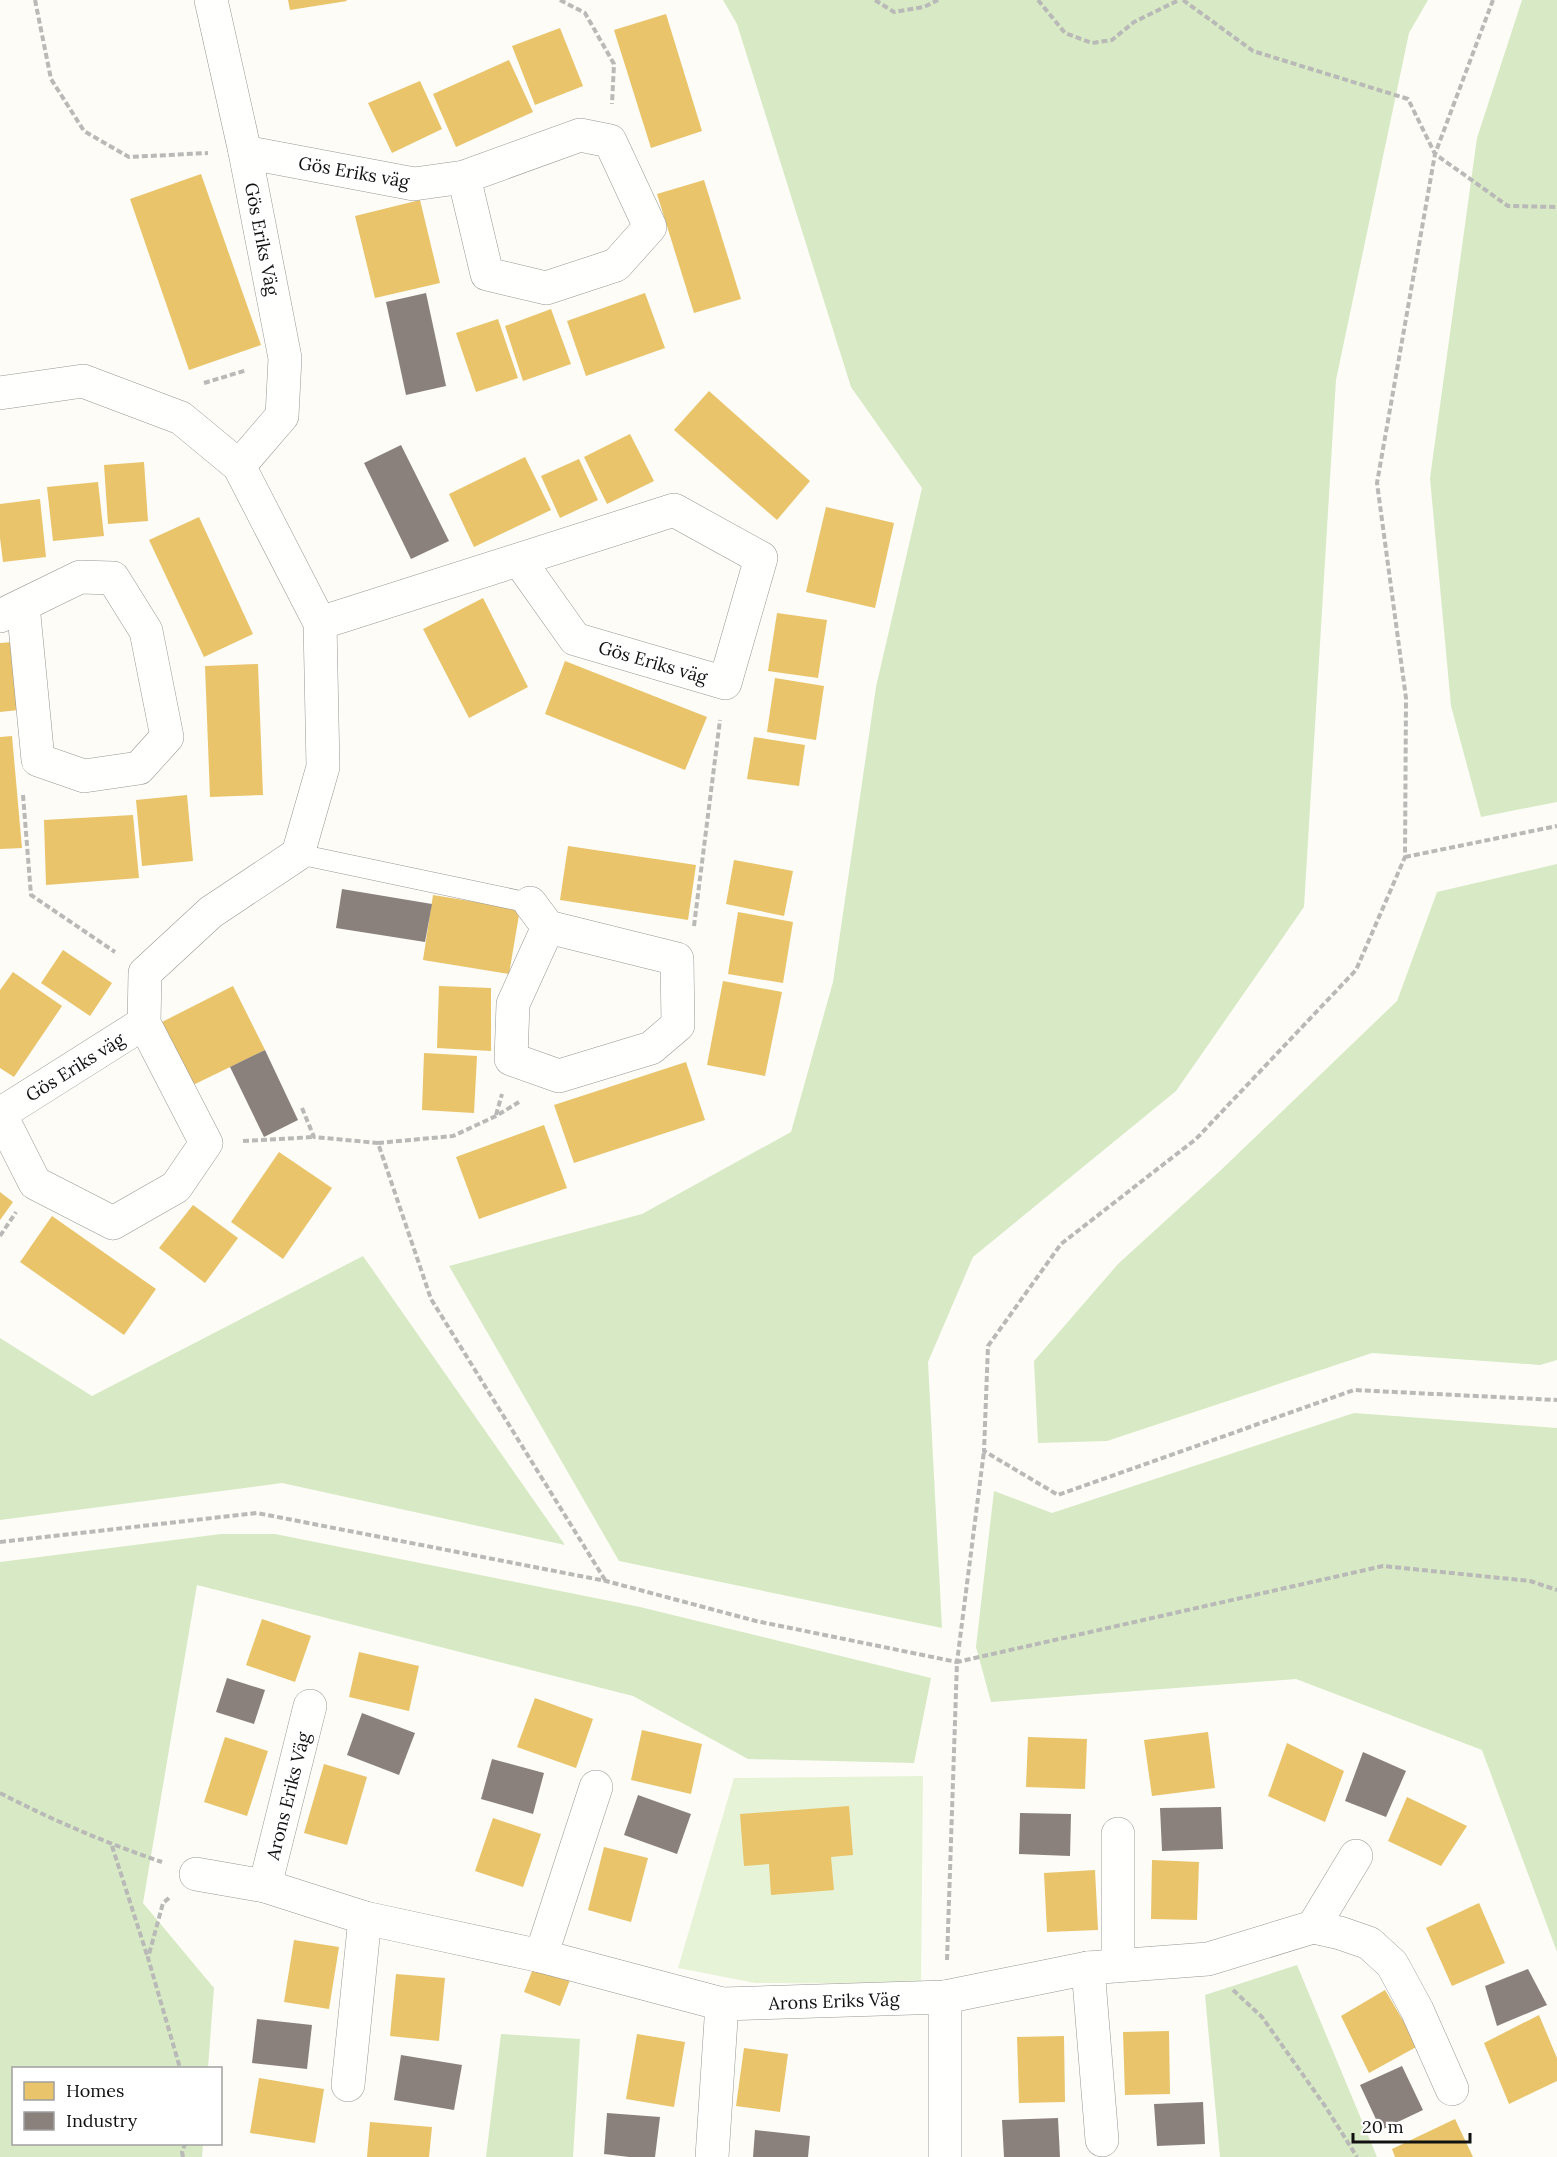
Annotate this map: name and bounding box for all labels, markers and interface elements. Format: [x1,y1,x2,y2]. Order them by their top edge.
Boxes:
street label: Gös Eriks väg [297,151,412,193]
street label: Gös Eriks Väg [240,181,284,298]
street label: Gös Eriks väg [596,635,711,689]
street label: Gös Eriks väg [21,1027,130,1106]
street label: Arons Eriks Väg [261,1729,315,1863]
street label: Arons Eriks Väg [767,1987,901,2015]
legend [12,2067,222,2145]
text: Homes [66,2079,124,2102]
scale bar [1353,2106,1470,2144]
text: Industry [66,2109,138,2132]
text: 20 m [1362,2115,1404,2138]

